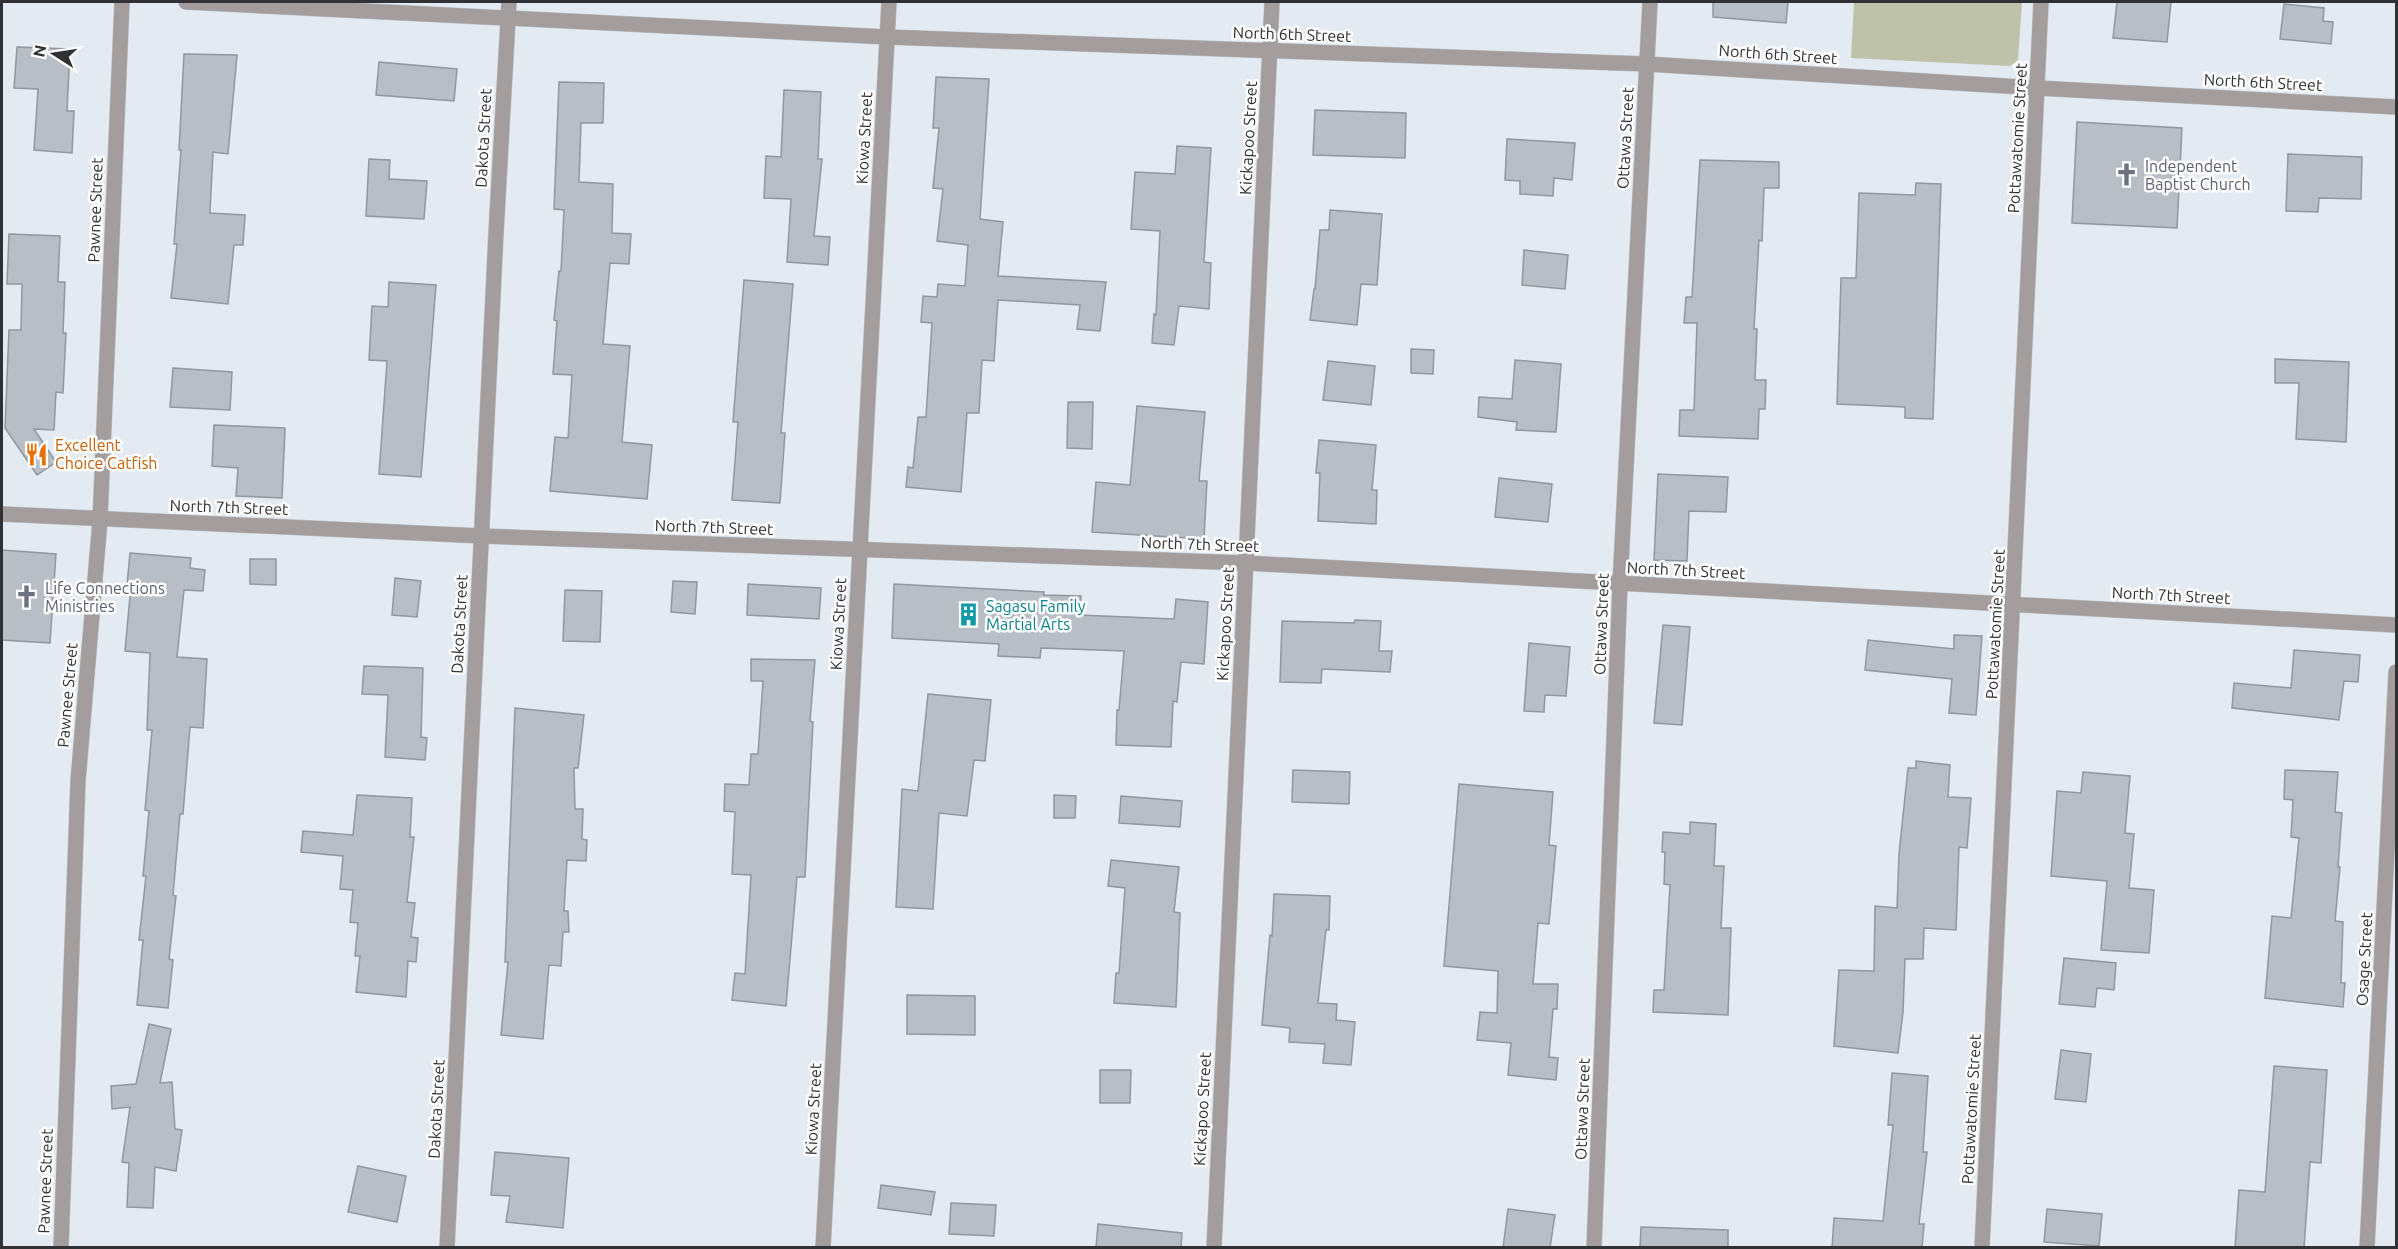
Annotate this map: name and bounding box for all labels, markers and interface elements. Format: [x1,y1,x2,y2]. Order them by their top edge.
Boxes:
street label: North 6th Street [1232,23,1352,45]
north arrow [24,24,84,84]
street label: North 6th Street [1718,41,1839,67]
text: N [29,43,49,59]
street label: Pottawatomie Street [2004,62,2030,214]
street label: North 6th Street [2203,70,2323,94]
street label: Kickapoo Street [1236,80,1260,195]
street label: Ottawa Street [1613,86,1637,189]
street label: Dakota Street [471,87,495,188]
street label: Kiowa Street [853,91,875,185]
street label: Pawnee Street [84,156,106,263]
place label: Independent Baptist Church [2145,157,2251,193]
church icon: Independent Baptist Church [2114,162,2140,188]
place label: Excellent Choice Catfish [55,436,157,472]
restaurant icon: Excellent Choice Catfish [24,441,50,467]
street label: North 7th Street [169,496,289,518]
street label: North 7th Street [654,516,774,538]
street label: North 7th Street [1140,533,1260,555]
street label: Pottawatomie Street [1982,548,2008,700]
street label: North 7th Street [1626,558,1746,582]
street label: Kickapoo Street [1213,566,1237,681]
street label: Ottawa Street [1590,572,1612,675]
street label: Dakota Street [447,573,471,674]
street label: Kiowa Street [827,577,849,671]
place label: Life Connections Ministries [45,579,165,615]
street label: North 7th Street [2111,583,2231,607]
church icon: Life Connections Ministries [14,584,40,610]
place label: Sagasu Family Martial Arts [986,597,1086,633]
building icon: Sagasu Family Martial Arts [955,602,981,628]
street label: Pawnee Street [53,641,81,748]
street label: Osage Street [2353,911,2375,1006]
street label: Pottawatomie Street [1958,1033,1984,1185]
street label: Kickapoo Street [1190,1051,1214,1166]
street label: Ottawa Street [1571,1057,1593,1160]
street label: Dakota Street [424,1058,448,1159]
street label: Kiowa Street [802,1062,824,1156]
street label: Pawnee Street [34,1127,56,1234]

